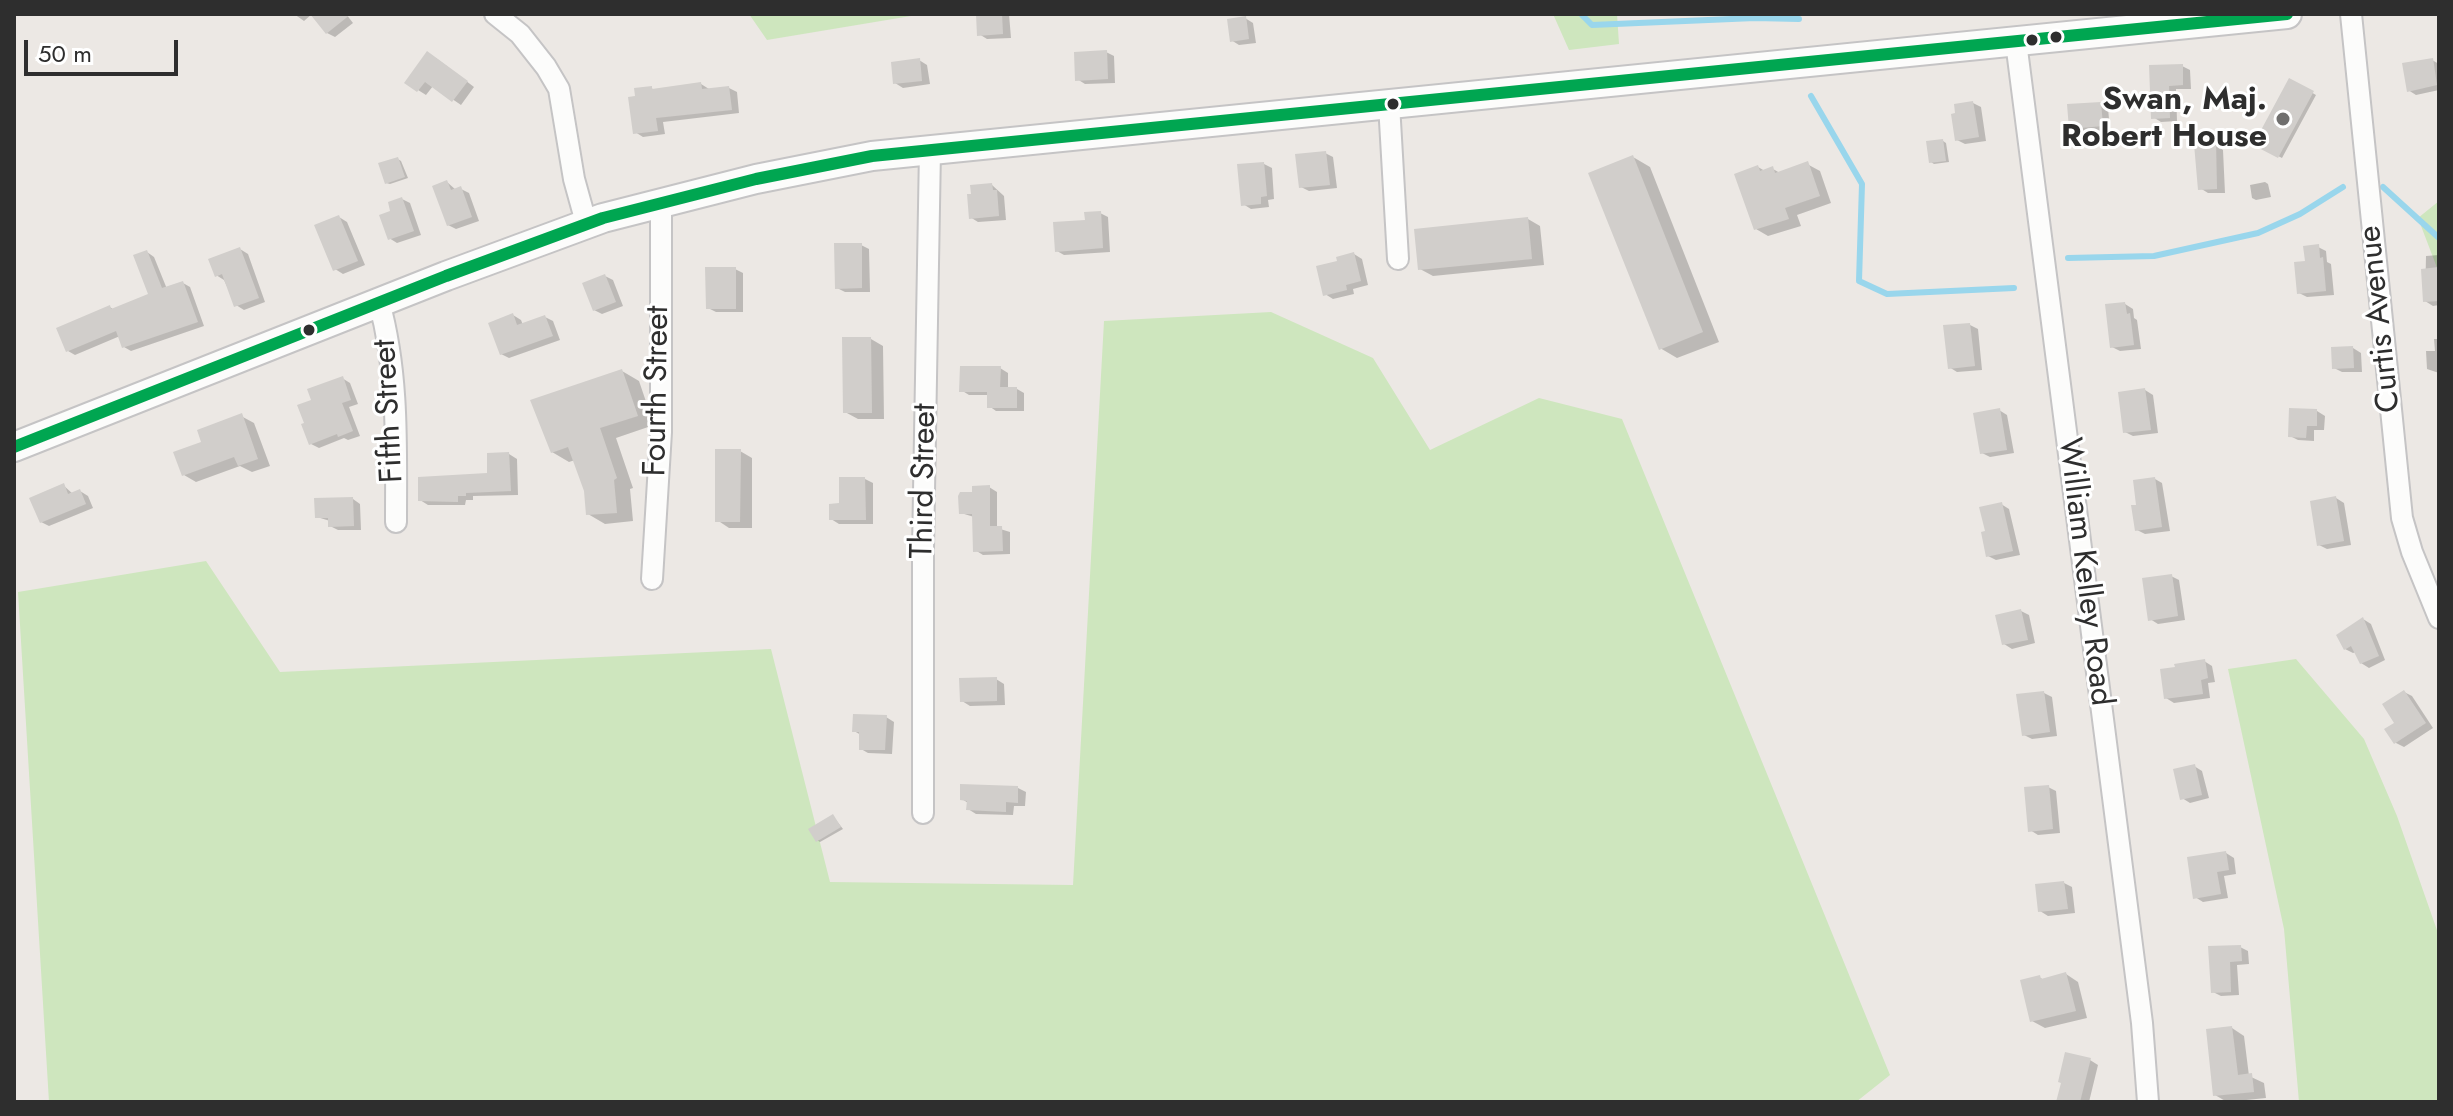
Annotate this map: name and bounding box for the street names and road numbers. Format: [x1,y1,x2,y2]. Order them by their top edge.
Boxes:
street label: Curtis Avenue [2352,224,2410,414]
street label: Fourth Street [637,305,679,477]
street label: Fifth Street [367,338,413,484]
street label: Third Street [904,403,946,559]
street label: William Kelley Road [2048,436,2120,708]

